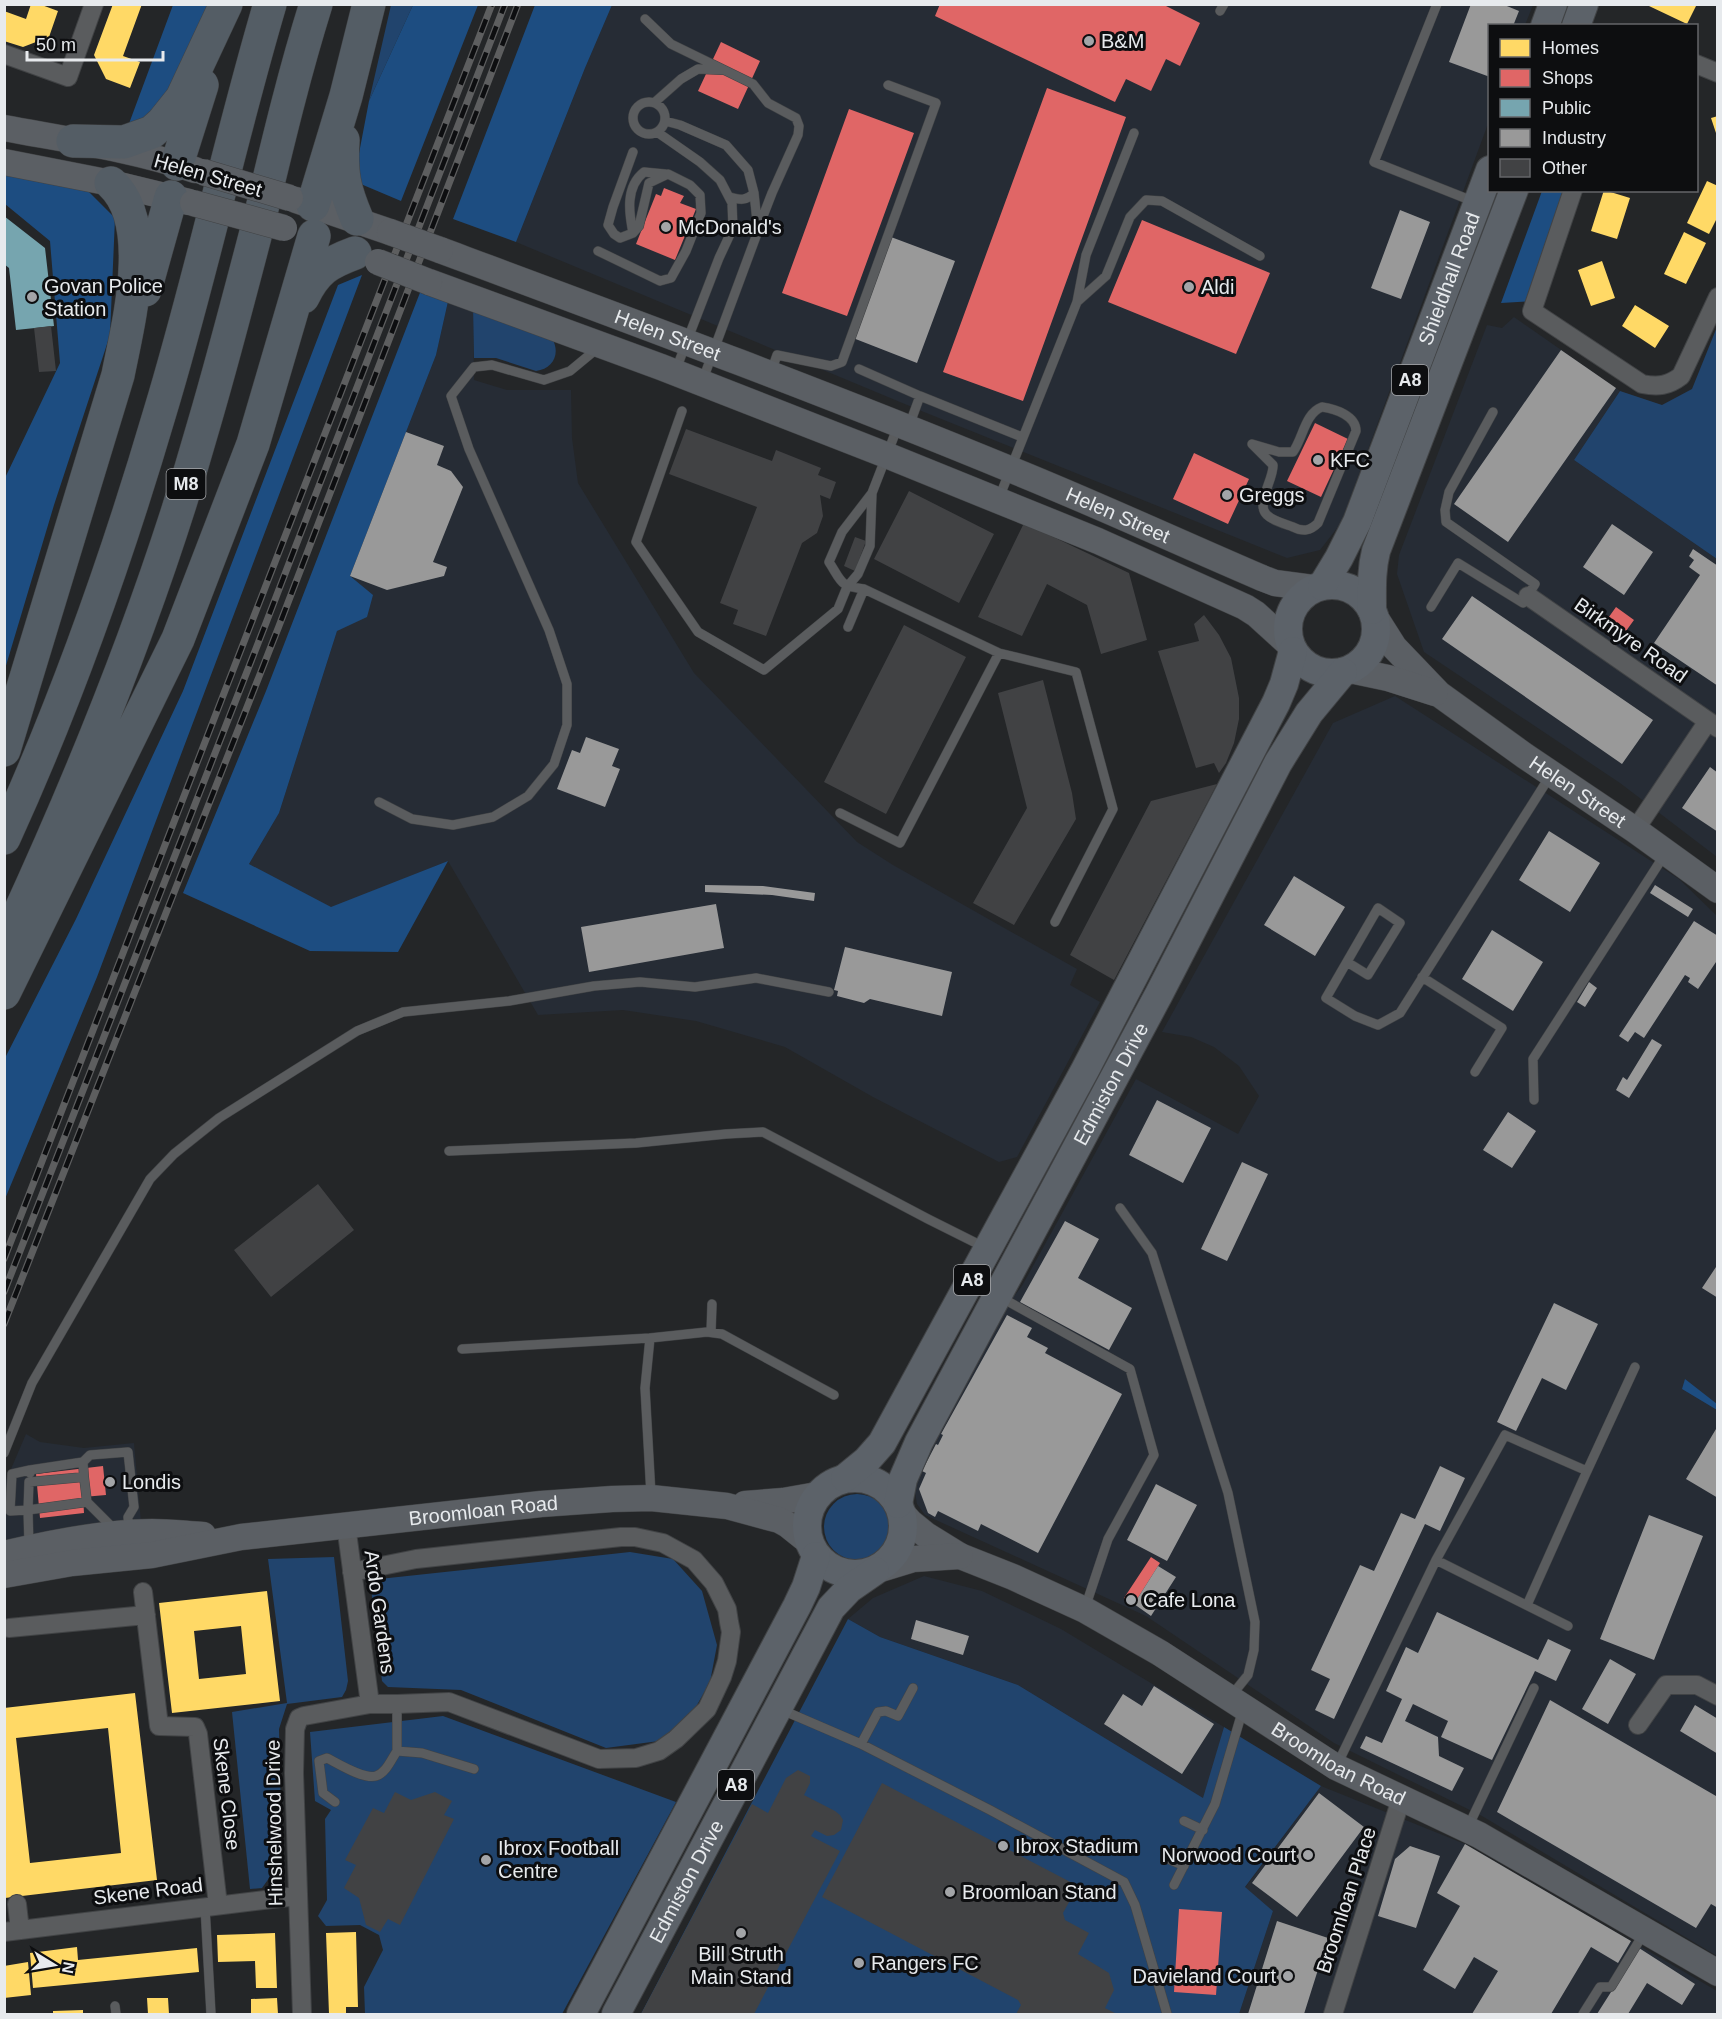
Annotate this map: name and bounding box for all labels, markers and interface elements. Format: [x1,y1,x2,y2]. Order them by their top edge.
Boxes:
scale bar [27,24,164,62]
legend [1488,24,1698,192]
place label: B&M [1101,30,1144,52]
marker: B&M [1082,34,1096,48]
text: 50 m [36,35,76,55]
text: Homes [1542,38,1599,58]
text: Shops [1542,68,1593,88]
text: Public [1542,98,1591,118]
text: Industry [1542,128,1606,148]
street label: Helen Street [152,149,265,201]
text: Other [1542,158,1587,178]
street label: Shieldhall Road [1414,209,1484,348]
place label: McDonald's [678,216,782,238]
marker: McDonald's [659,220,673,234]
place label: Govan Police Station [44,275,163,320]
place label: Aldi [1201,276,1234,298]
marker: Aldi [1182,280,1196,294]
marker: Govan Police Station [25,290,39,304]
street label: Helen Street [612,305,724,365]
road number: A8 [1392,365,1428,395]
place label: KFC [1330,449,1370,471]
marker: KFC [1311,453,1325,467]
road number: M8 [166,469,206,499]
street label: Helen Street [1063,483,1174,548]
place label: Greggs [1239,484,1305,506]
marker: Greggs [1220,488,1234,502]
street label: Birkmyre Road [1571,593,1691,687]
street label: Helen Street [1525,751,1630,832]
street label: Edmiston Drive [1069,1019,1153,1149]
road number: A8 [954,1265,990,1295]
place label: Londis [122,1471,181,1493]
marker: Londis [103,1475,117,1489]
street label: Broomloan Road [407,1492,559,1529]
street label: Ardo Gardens [360,1549,400,1675]
place label: Cafe Lona [1143,1589,1236,1611]
marker: Cafe Lona [1124,1593,1138,1607]
street label: Broomloan Road [1268,1717,1409,1809]
street label: Skene Close [209,1736,245,1852]
street label: Hinshelwood Drive [262,1739,286,1907]
road number: A8 [718,1770,754,1800]
street label: Edmiston Drive [645,1816,728,1947]
street label: Broomloan Place [1312,1824,1380,1976]
place label: Ibrox Stadium [1015,1835,1138,1857]
place label: Ibrox Football Centre [498,1837,619,1882]
marker: Ibrox Stadium [996,1839,1010,1853]
place label: Norwood Court [1161,1844,1296,1866]
marker: Norwood Court [1301,1848,1315,1862]
marker: Ibrox Football Centre [479,1853,493,1867]
street label: Skene Road [92,1873,204,1909]
place label: Broomloan Stand [962,1881,1117,1903]
marker: Broomloan Stand [943,1885,957,1899]
marker: Bill Struth Main Stand [734,1926,748,1940]
north arrow [24,1935,84,1995]
place label: Bill Struth Main Stand [690,1943,792,1988]
place label: Rangers FC [871,1952,979,1974]
marker: Rangers FC [852,1956,866,1970]
text: N [59,1960,78,1975]
place label: Davieland Court [1133,1965,1276,1987]
marker: Davieland Court [1281,1969,1295,1983]

